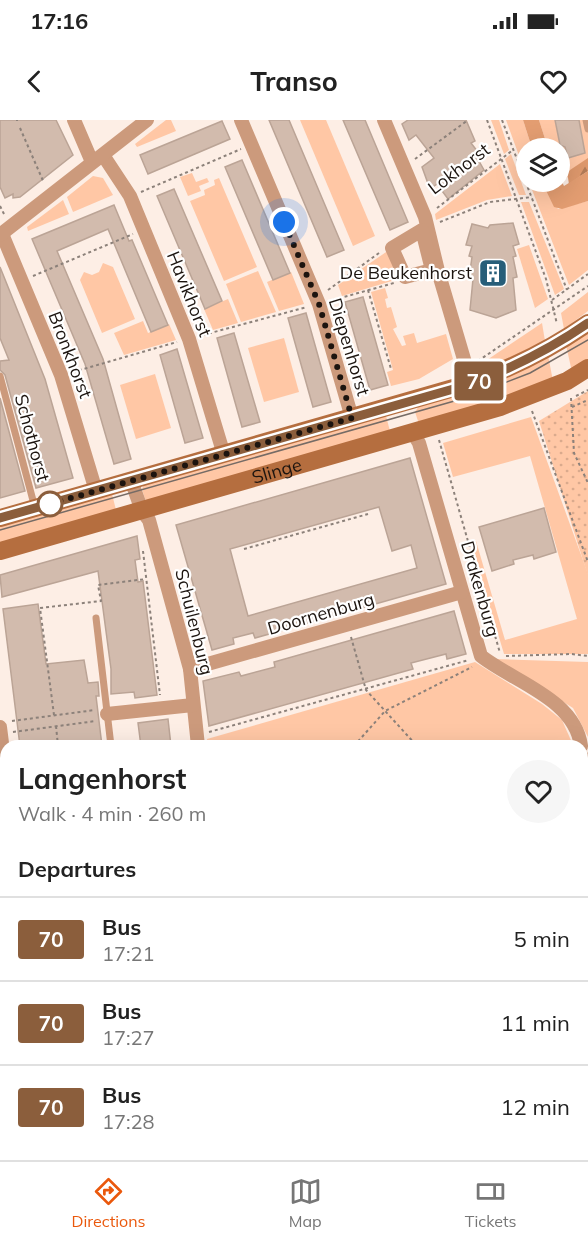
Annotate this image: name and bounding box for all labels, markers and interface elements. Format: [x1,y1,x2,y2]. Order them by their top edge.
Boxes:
text: 17:16 [30,7,88,35]
text: Transo [250,64,338,98]
icon: back [18,65,51,98]
icon: heart [537,65,570,98]
street label: Lokhorst [423,138,494,199]
map controls [516,138,570,192]
button: layers [516,138,570,192]
your location [269,207,299,237]
street label: Havikhorst [162,248,217,340]
building icon: De Beukenhorst [477,257,509,289]
place label: De Beukenhorst [340,261,472,284]
street label: Diepenhorst [324,295,375,399]
street label: Bronkhorst [43,308,98,402]
line badge: 70 [452,362,506,400]
text: 70 [466,368,492,394]
street label: Schothorst [10,392,55,484]
street label: Slinge [249,453,304,489]
unlabelled marker [37,491,63,517]
street label: Drakenburg [456,538,505,639]
street label: Schuilenburg [170,566,219,677]
street label: Doornenburg [265,587,377,640]
button: heart [507,760,570,823]
text: Langenhorst [18,761,186,796]
text: Walk · 4 min · 260 m [18,801,206,826]
text: Departures [18,855,136,883]
text: Bus [102,913,141,941]
text: 5 min [514,925,570,953]
text: 70 [38,926,64,952]
text: 17:21 [102,941,155,966]
text: Bus [102,997,141,1025]
text: 11 min [500,1009,570,1037]
text: 70 [38,1010,64,1036]
text: 17:27 [102,1025,155,1050]
text: Bus [102,1081,141,1109]
text: 12 min [500,1093,570,1121]
text: 70 [38,1094,64,1120]
text: 17:28 [102,1109,155,1134]
tab: Directions [72,1175,146,1231]
tab: Map [289,1175,322,1231]
tab: Tickets [465,1175,516,1231]

